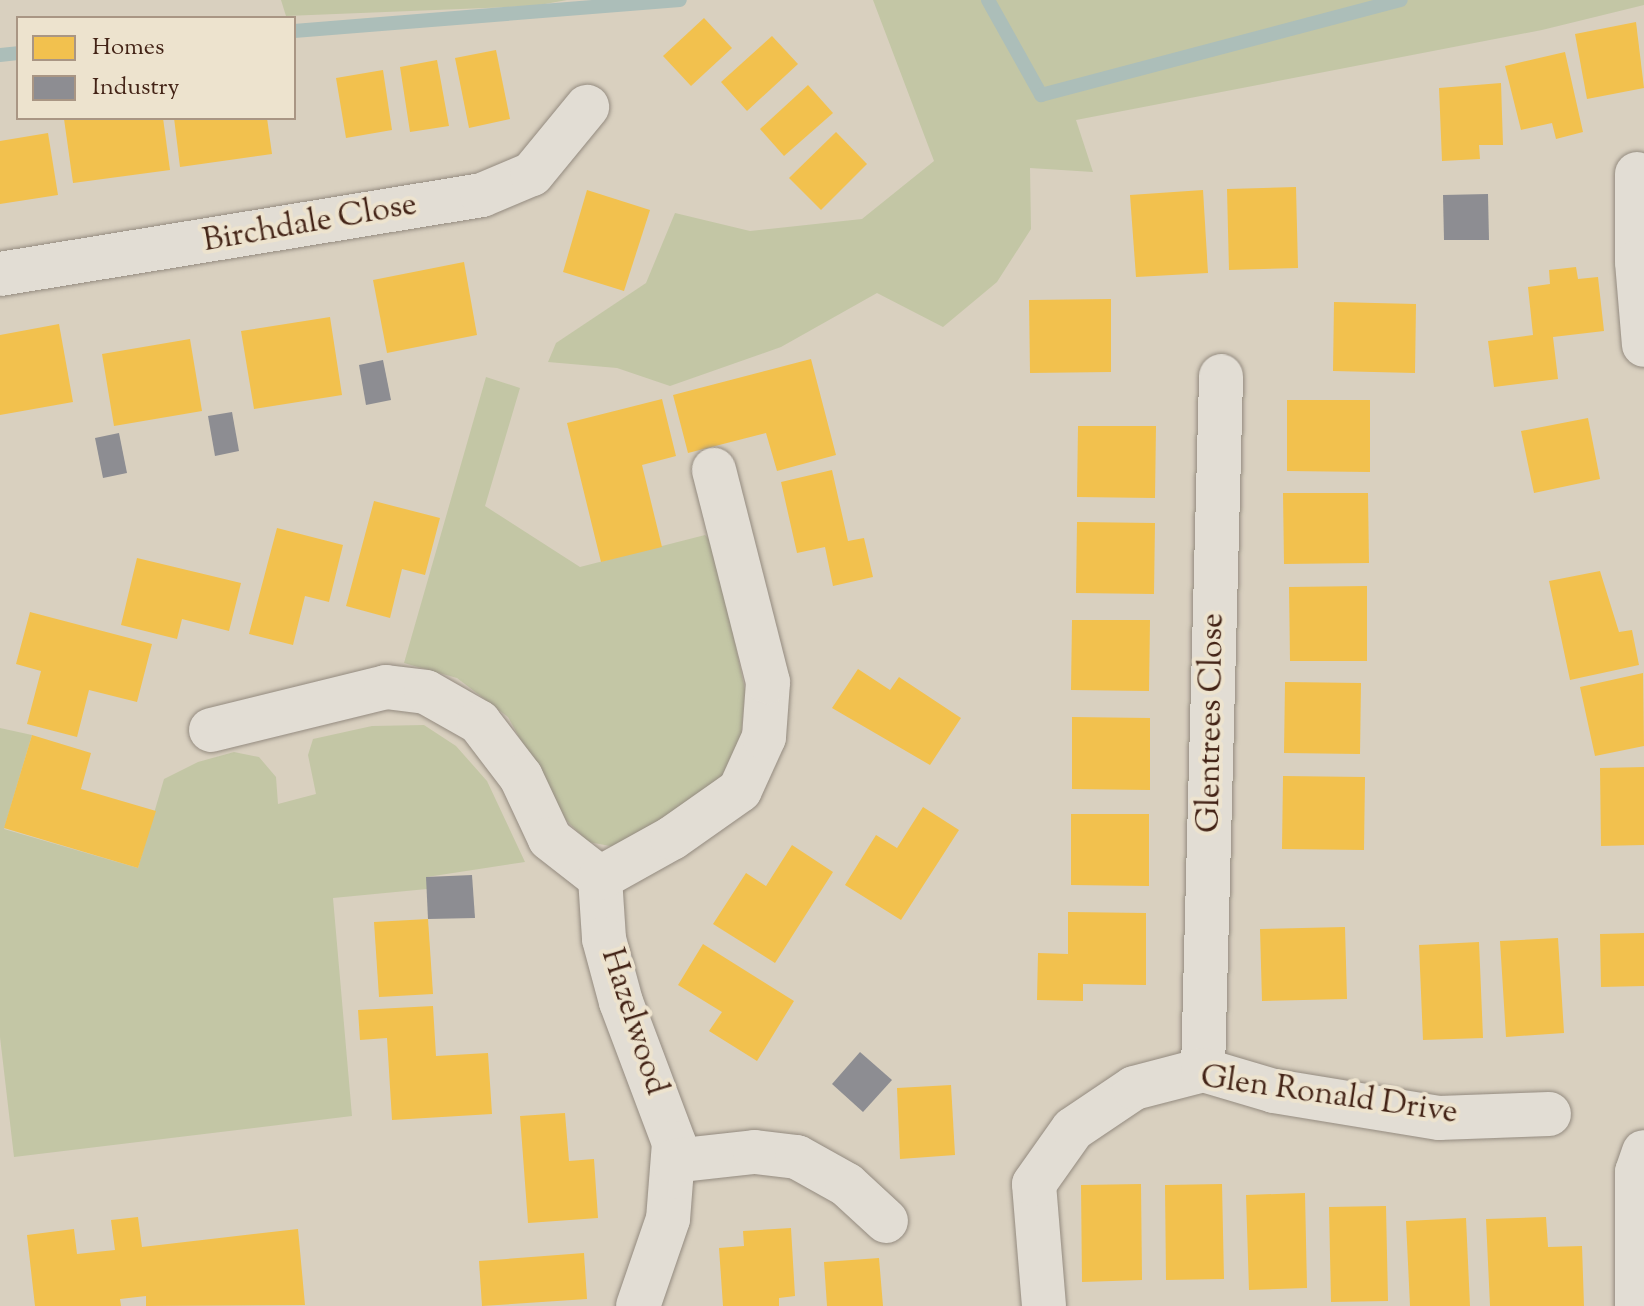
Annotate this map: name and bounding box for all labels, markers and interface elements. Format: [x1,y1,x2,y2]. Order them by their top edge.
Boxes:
legend [16,16,296,120]
text: Homes [92,31,164,65]
text: Industry [92,71,180,105]
street label: Birchdale Close [200,186,420,262]
street label: Glentrees Close [1191,613,1233,833]
street label: Hazelwood [591,944,675,1100]
street label: Glen Ronald Drive [1198,1059,1460,1133]

